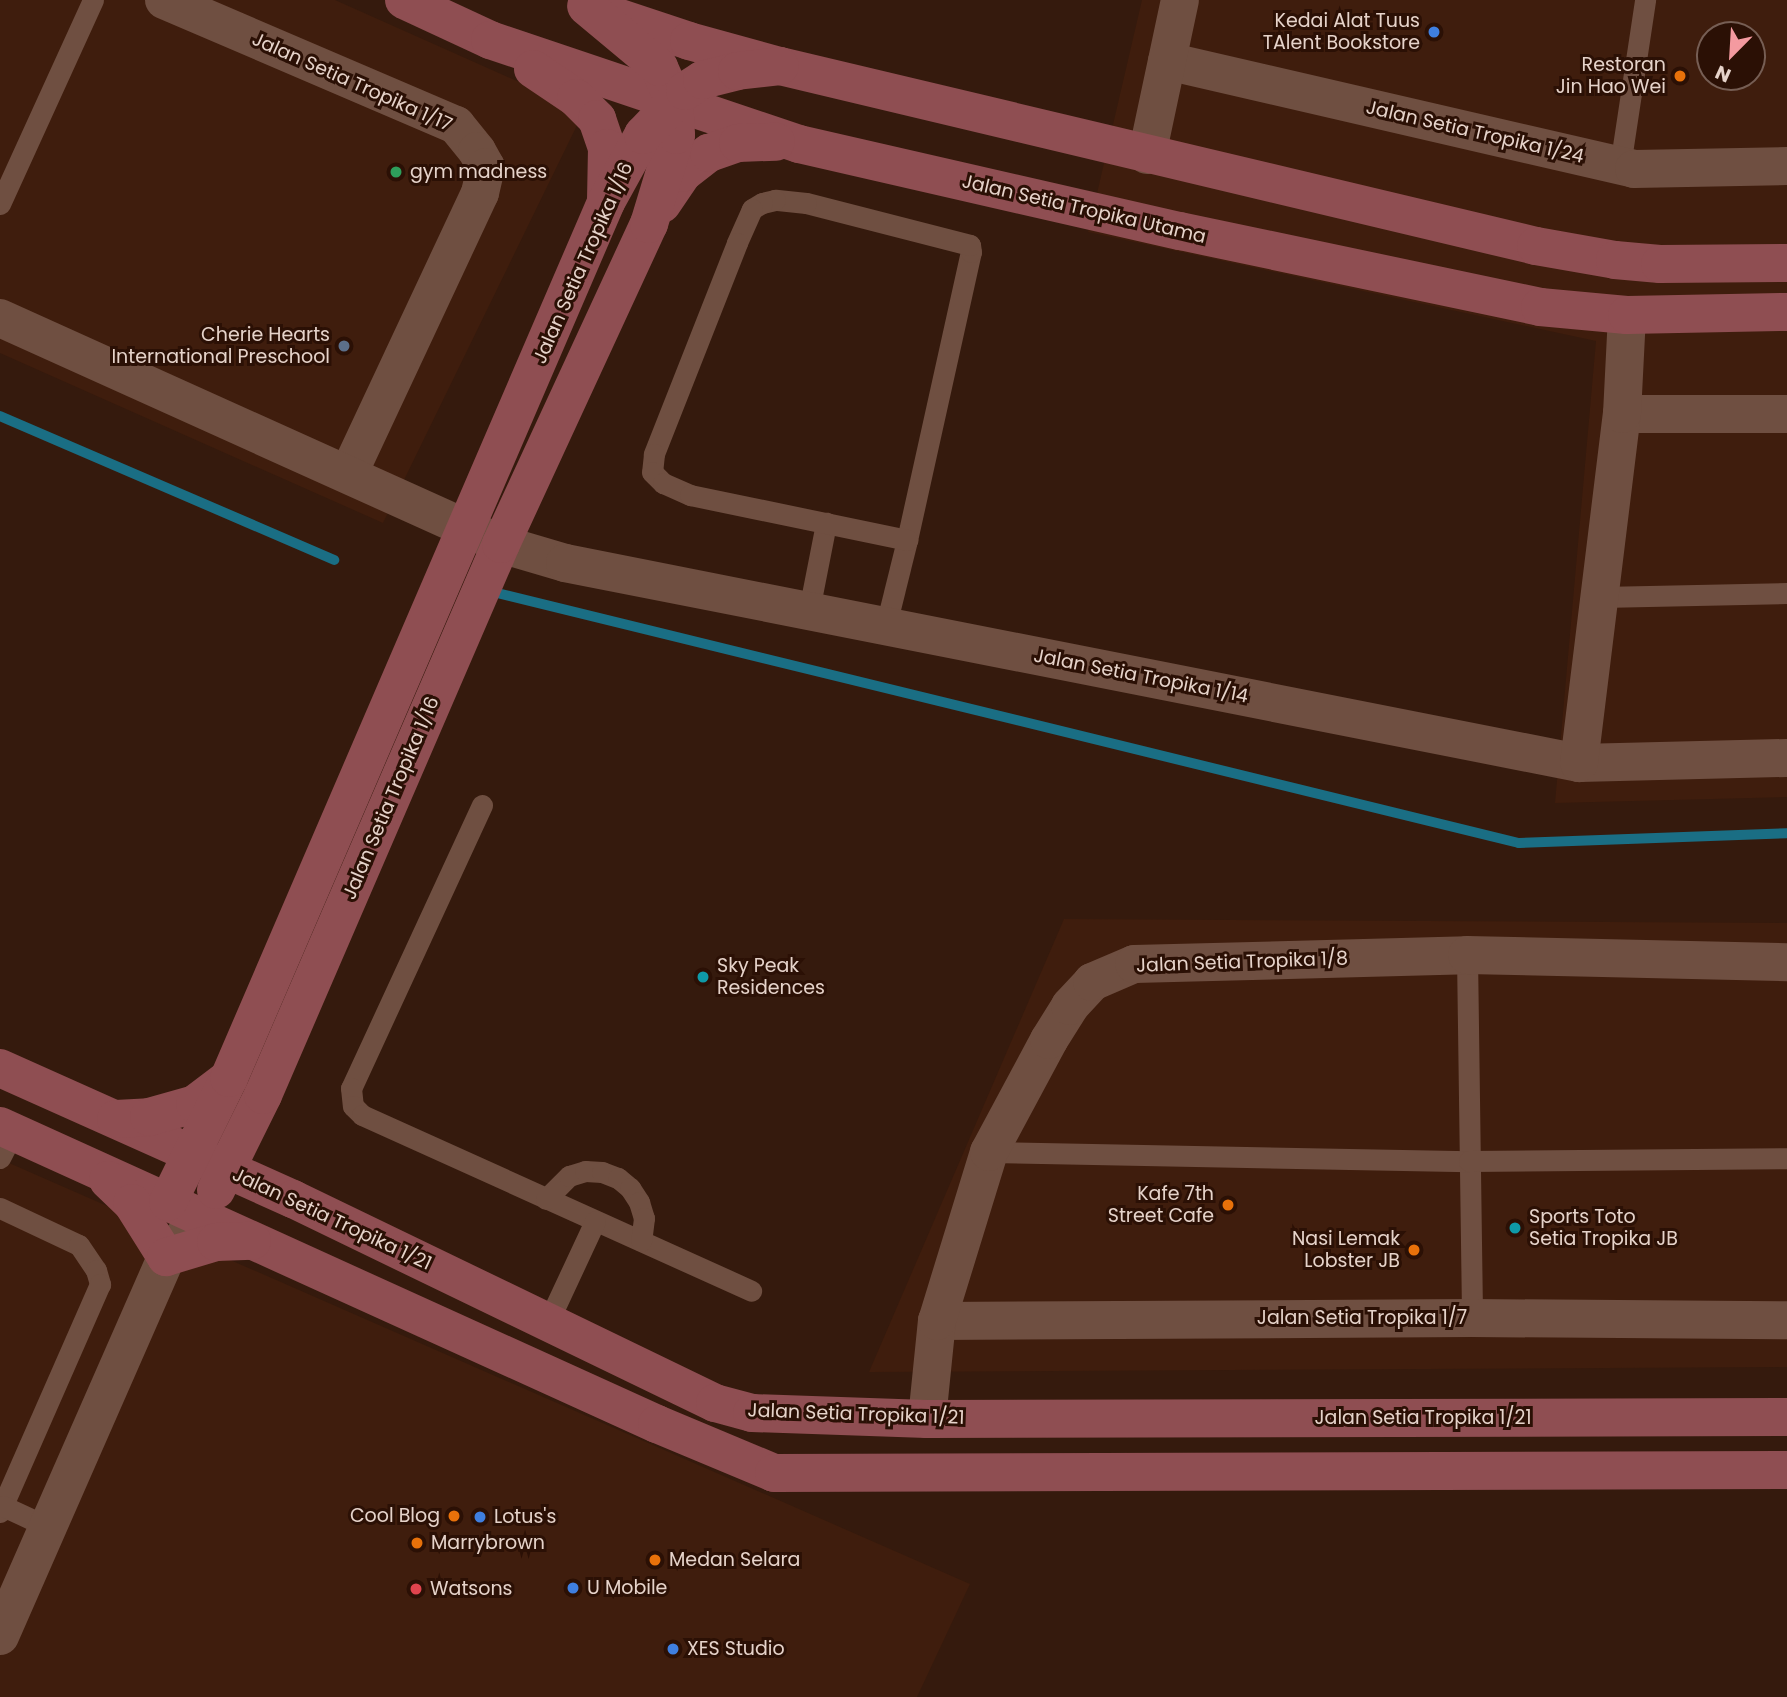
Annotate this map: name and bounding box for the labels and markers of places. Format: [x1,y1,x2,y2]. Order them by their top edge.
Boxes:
place label: Kedai Alat Tuus TAlent Bookstore [1263,10,1420,54]
marker: Kedai Alat Tuus TAlent Bookstore [1426,24,1442,40]
place label: Restoran Jin Hao Wei [1556,54,1666,98]
marker: Restoran Jin Hao Wei [1672,68,1688,84]
place label: gym madness [410,161,547,183]
marker: gym madness [388,164,404,180]
place label: Cherie Hearts International Preschool [111,324,330,368]
marker: Cherie Hearts International Preschool [336,338,352,354]
place label: Sky Peak Residences [717,955,825,999]
marker: Sky Peak Residences [695,969,711,985]
place label: Kafe 7th Street Cafe [1108,1183,1214,1227]
marker: Kafe 7th Street Cafe [1220,1197,1236,1213]
place label: Sports Toto Setia Tropika JB [1529,1206,1678,1250]
marker: Sports Toto Setia Tropika JB [1507,1220,1523,1236]
place label: Nasi Lemak Lobster JB [1292,1228,1400,1272]
marker: Nasi Lemak Lobster JB [1406,1242,1422,1258]
place label: Cool Blog [350,1505,440,1527]
place label: Lotus's [494,1506,556,1528]
marker: Cool Blog [446,1508,462,1524]
marker: Lotus's [472,1509,488,1525]
place label: Marrybrown [431,1532,545,1554]
marker: Marrybrown [409,1535,425,1551]
place label: Medan Selara [669,1549,800,1571]
marker: Medan Selara [647,1552,663,1568]
place label: U Mobile [587,1577,667,1599]
place label: Watsons [430,1578,512,1600]
marker: U Mobile [565,1580,581,1596]
marker: Watsons [408,1581,424,1597]
place label: XES Studio [687,1638,785,1660]
marker: XES Studio [665,1641,681,1657]

